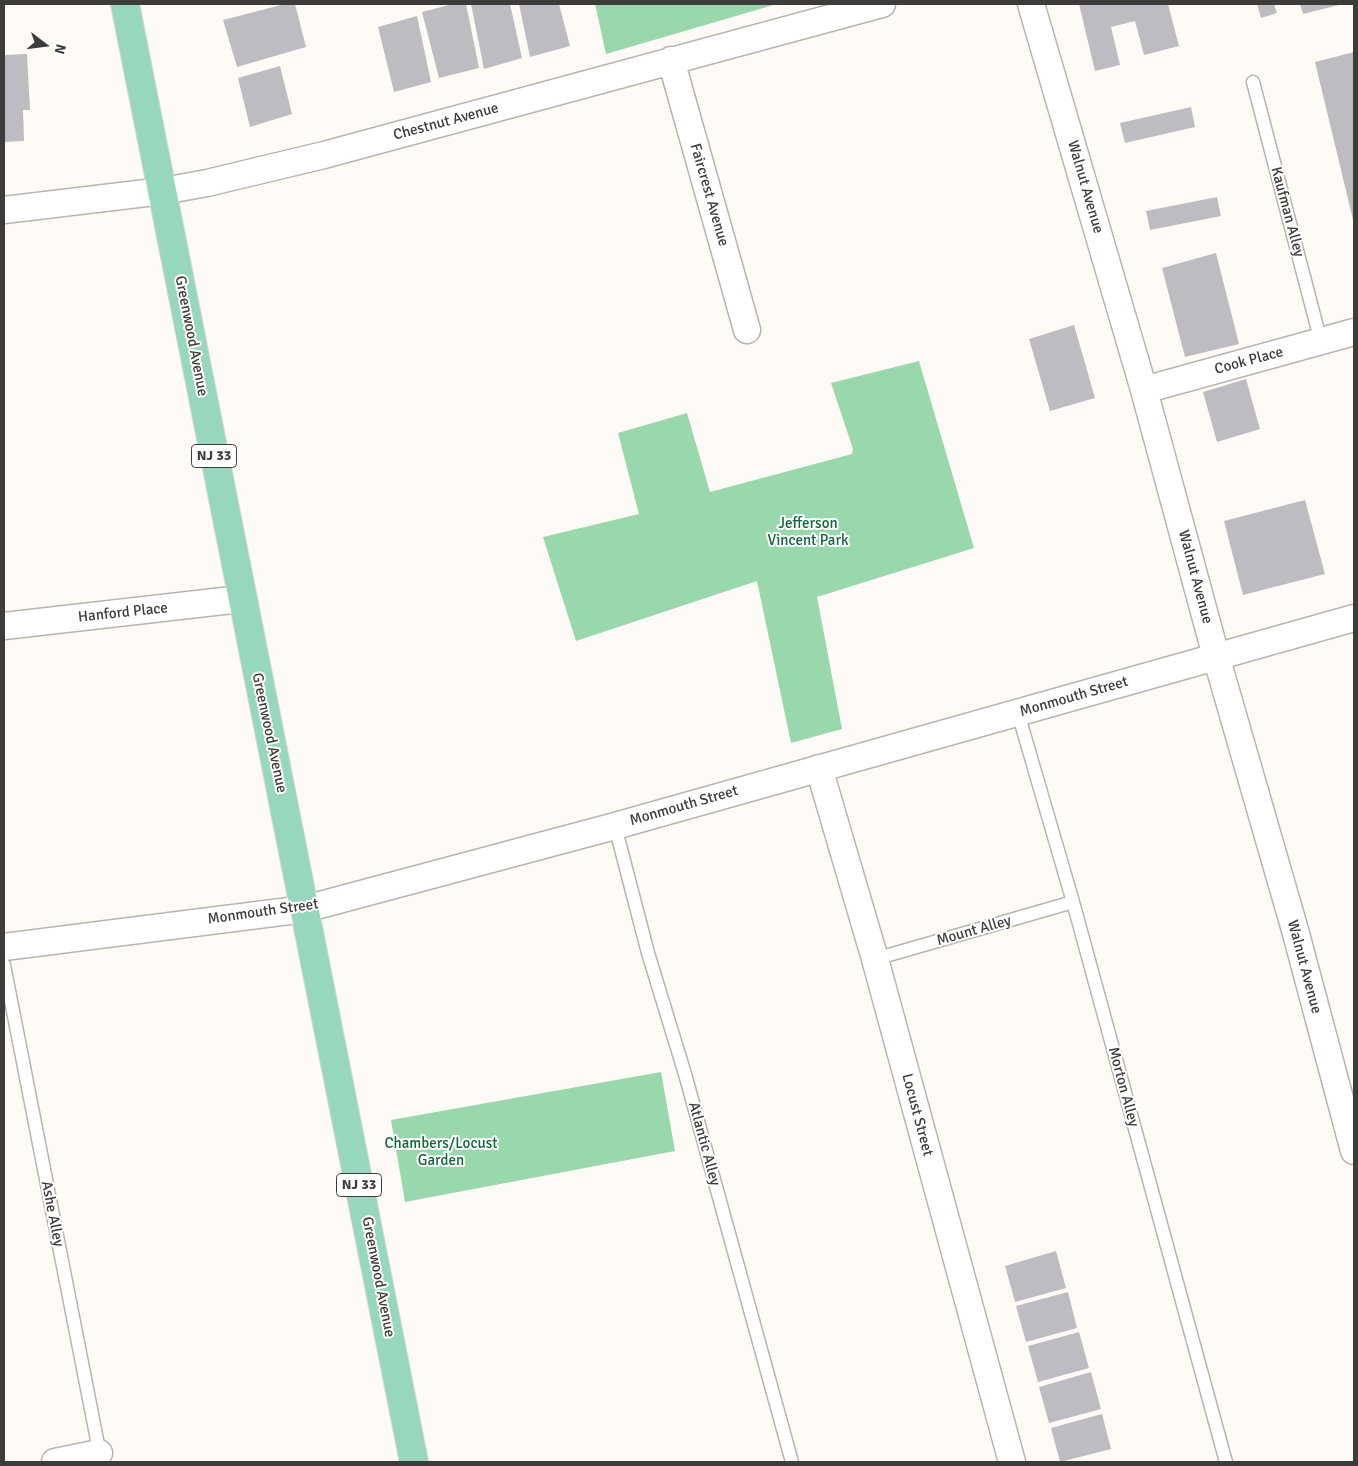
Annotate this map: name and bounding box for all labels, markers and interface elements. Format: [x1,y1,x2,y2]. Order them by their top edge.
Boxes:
north arrow [20,20,70,70]
text: N [50,42,69,56]
street label: Chestnut Avenue [391,99,501,145]
street label: Walnut Avenue [1063,138,1107,236]
street label: Faircrest Avenue [686,142,732,248]
street label: Kaufman Alley [1266,165,1308,259]
street label: Greenwood Avenue [171,274,211,398]
street label: Cook Place [1213,343,1285,379]
road number: NJ 33 [192,444,236,468]
park label: Jefferson Vincent Park [768,515,848,550]
street label: Walnut Avenue [1174,528,1216,626]
street label: Hanford Place [77,599,169,627]
street label: Greenwood Avenue [247,671,291,795]
street label: Monmouth Street [1018,673,1130,721]
street label: Monmouth Street [628,782,740,830]
street label: Monmouth Street [206,895,320,929]
street label: Mount Alley [935,912,1013,950]
street label: Walnut Avenue [1283,918,1325,1016]
street label: Morton Alley [1104,1045,1142,1129]
street label: Locust Street [897,1072,937,1158]
street label: Atlantic Alley [684,1100,724,1188]
park label: Chambers/Locust Garden [385,1135,497,1170]
road number: NJ 33 [336,1174,382,1196]
street label: Ashe Alley [37,1180,67,1248]
street label: Greenwood Avenue [358,1215,398,1339]

